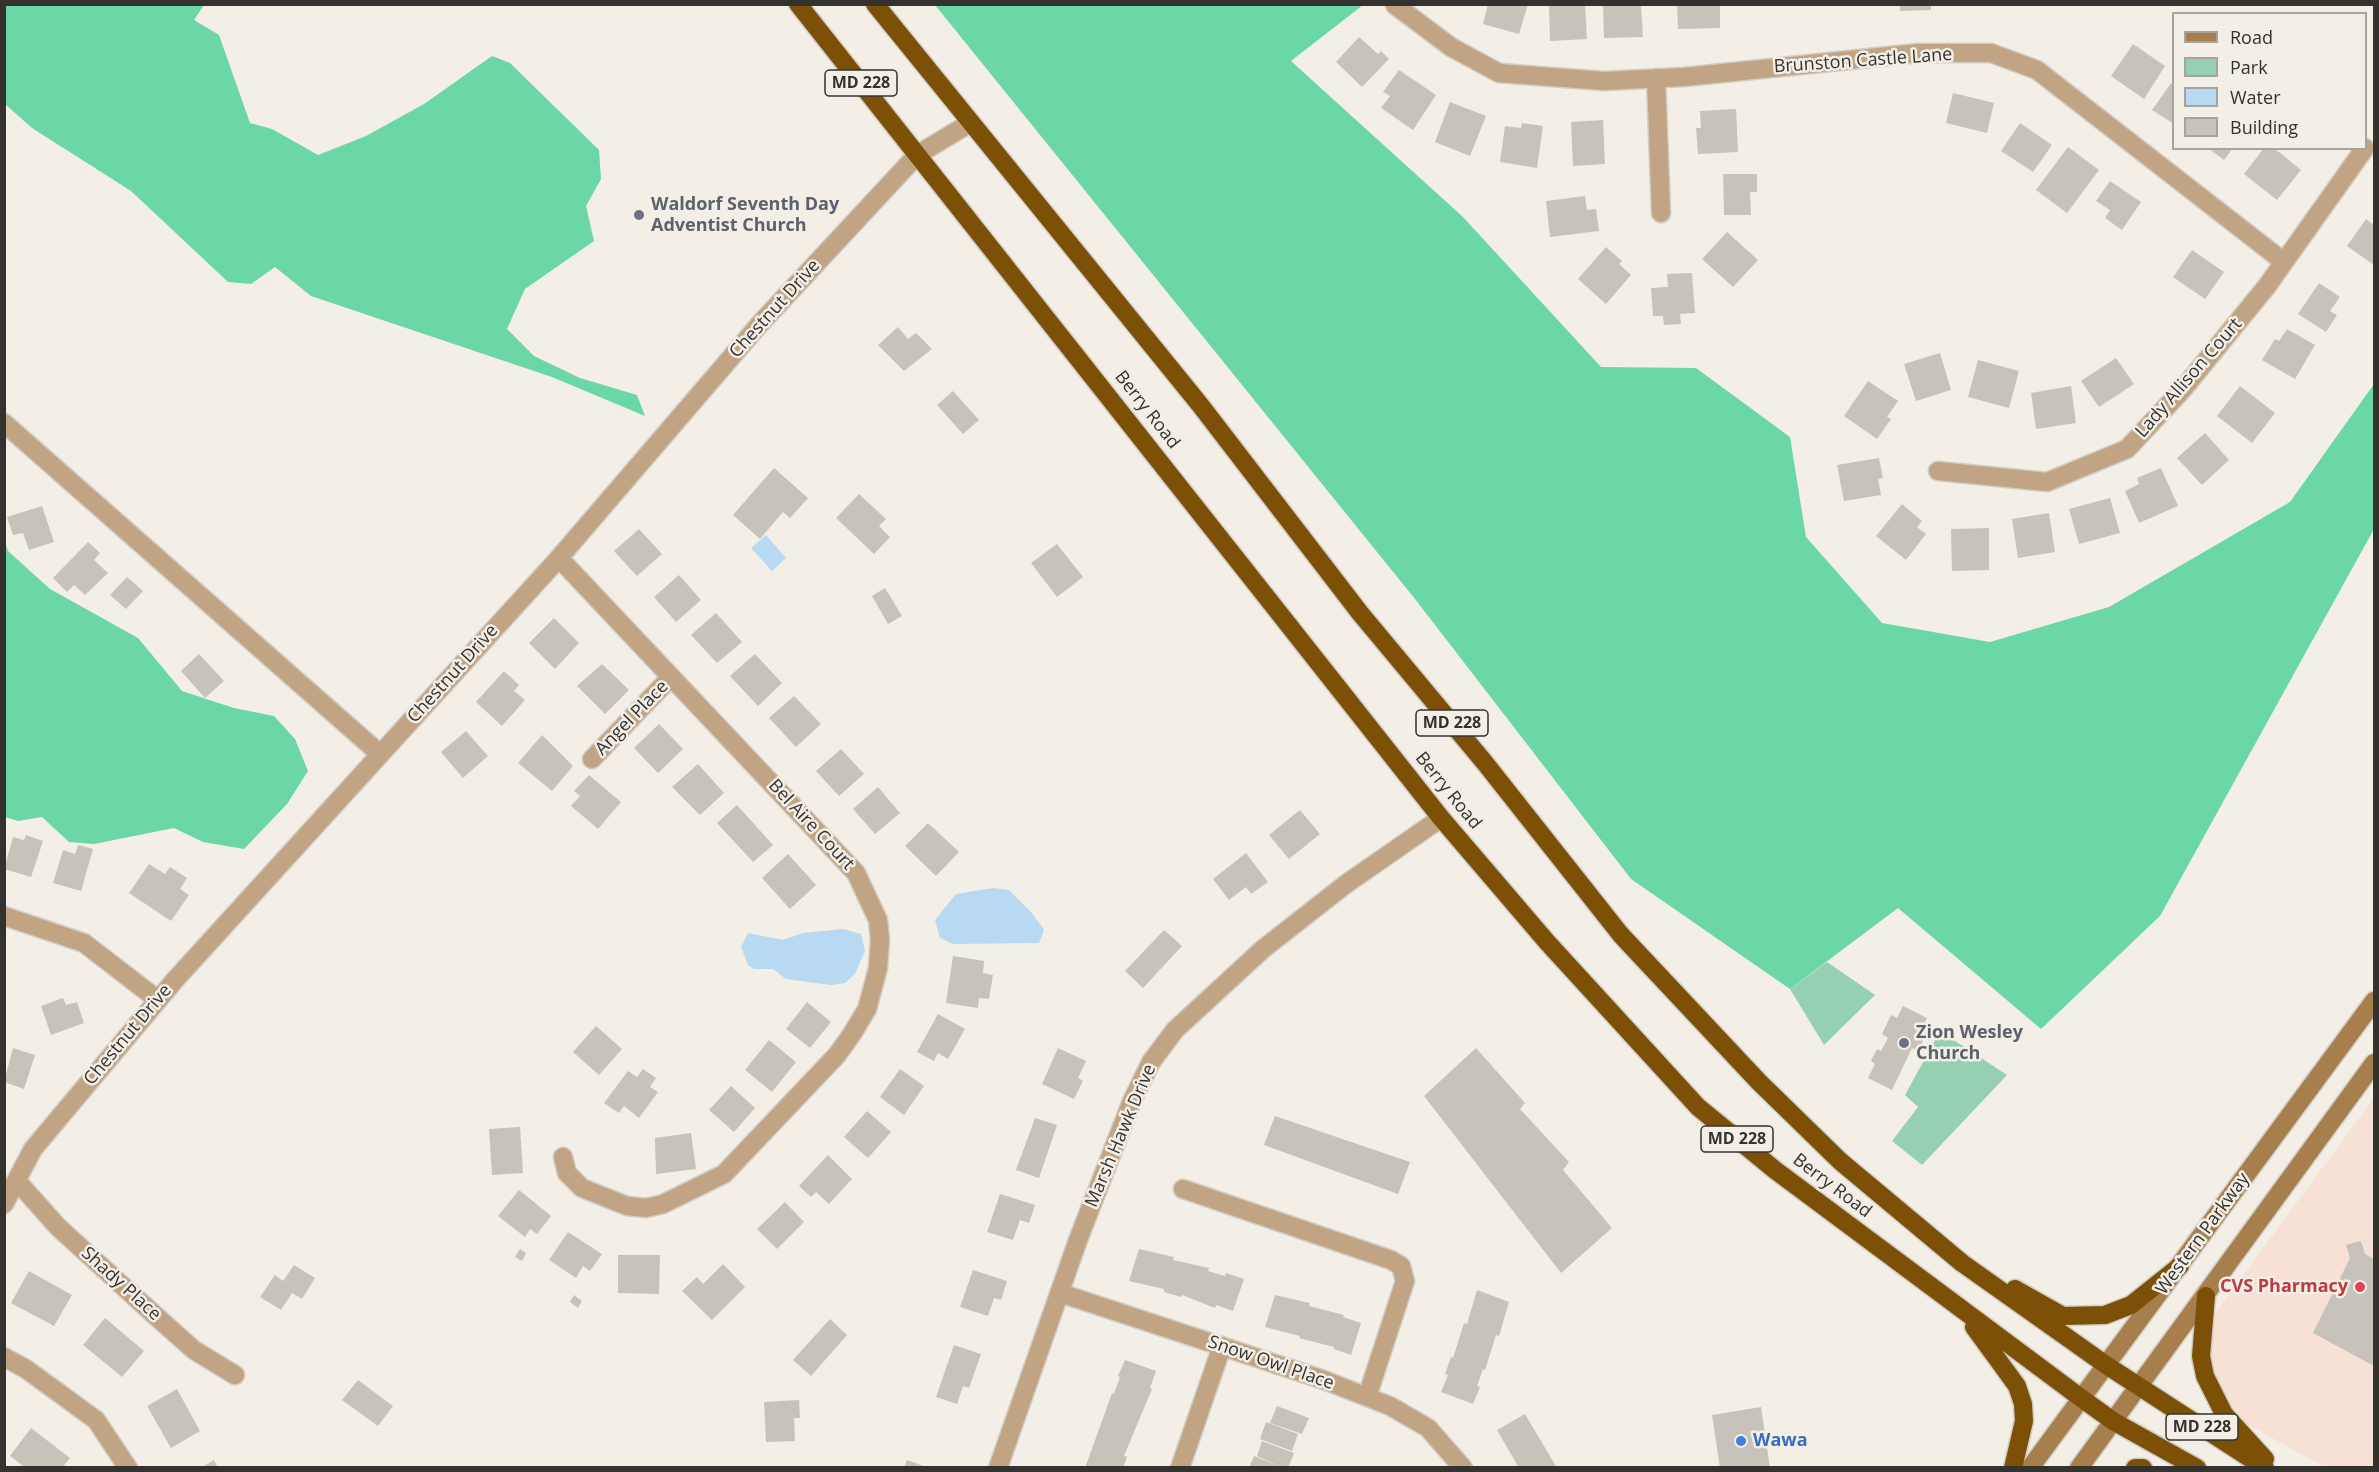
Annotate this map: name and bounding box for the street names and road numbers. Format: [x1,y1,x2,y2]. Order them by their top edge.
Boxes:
street label: Brunston Castle Lane [1773,44,1953,78]
road number: MD 228 [825,70,897,96]
street label: Chestnut Drive [725,255,825,363]
street label: Lady Allison Court [2131,314,2247,442]
street label: Berry Road [1110,367,1184,453]
street label: Chestnut Drive [403,620,503,728]
street label: Angel Place [591,676,673,760]
road number: MD 228 [1416,710,1488,736]
street label: Berry Road [1410,748,1486,834]
street label: Bel Aire Court [764,775,858,875]
street label: Chestnut Drive [80,980,176,1090]
street label: Marsh Hawk Drive [1081,1061,1161,1211]
road number: MD 228 [1701,1126,1773,1152]
street label: Berry Road [1788,1149,1876,1223]
street label: Western Parkway [2151,1169,2255,1299]
street label: Shady Place [77,1243,165,1325]
street label: Snow Owl Place [1205,1331,1337,1395]
road number: MD 228 [2166,1414,2238,1440]

